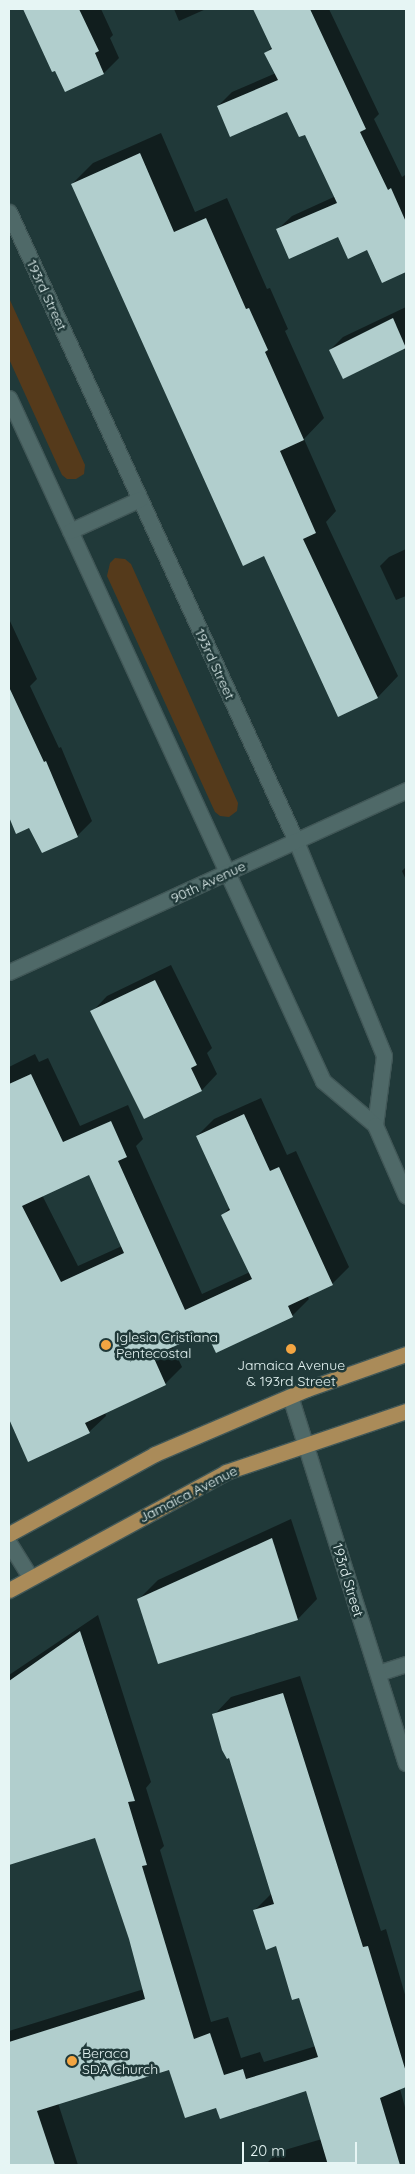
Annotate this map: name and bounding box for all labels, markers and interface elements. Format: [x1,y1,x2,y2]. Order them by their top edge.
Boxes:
street label: 193rd Street [23,257,71,333]
street label: 193rd Street [191,626,239,702]
street label: 90th Avenue [168,857,248,907]
place label: Iglesia Cristiana Pentecostal [116,1329,218,1361]
marker: Iglesia Cristiana Pentecostal [100,1339,112,1351]
marker: Jamaica Avenue & 193rd Street [285,1343,297,1355]
place label: Jamaica Avenue & 193rd Street [237,1357,345,1390]
street label: Jamaica Avenue [136,1462,240,1526]
street label: 193rd Street [329,1541,367,1619]
place label: Beraca SDA Church [82,2045,158,2078]
marker: Beraca SDA Church [66,2055,78,2067]
scale bar [245,2132,360,2164]
text: 20 m [250,2141,285,2160]

